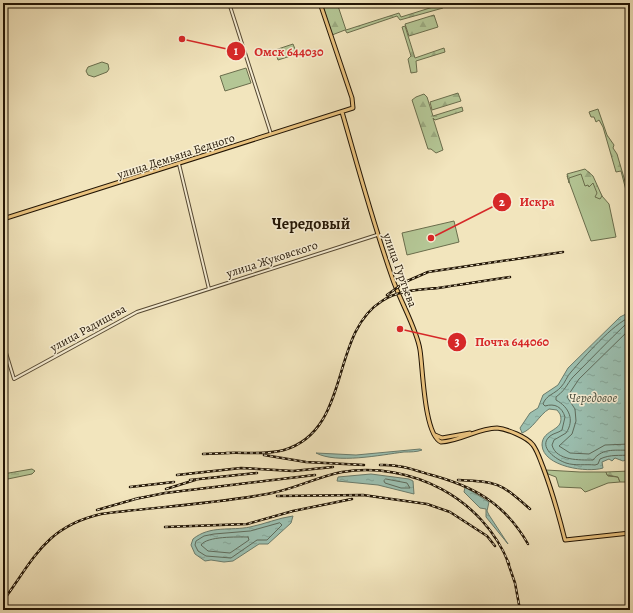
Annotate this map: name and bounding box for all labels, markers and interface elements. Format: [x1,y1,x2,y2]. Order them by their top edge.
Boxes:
callout: Омск 644030 [226,38,332,63]
text: 1 [234,43,239,59]
text: Омск 644030 [254,43,324,60]
street label: улица Демьяна Бедного [114,129,237,183]
callout: Искра [492,189,563,214]
text: Искра [519,193,555,210]
text: 2 [499,194,505,210]
district label: Чередовый [272,213,350,235]
street label: улица Гуртьева [379,230,421,310]
street label: улица Жуковского [223,237,320,282]
street label: улица Радищева [46,300,129,356]
callout: Почта 644060 [447,329,558,354]
text: Почта 644060 [475,333,549,350]
text: 3 [454,334,460,350]
water label: Чередовое [569,389,617,406]

